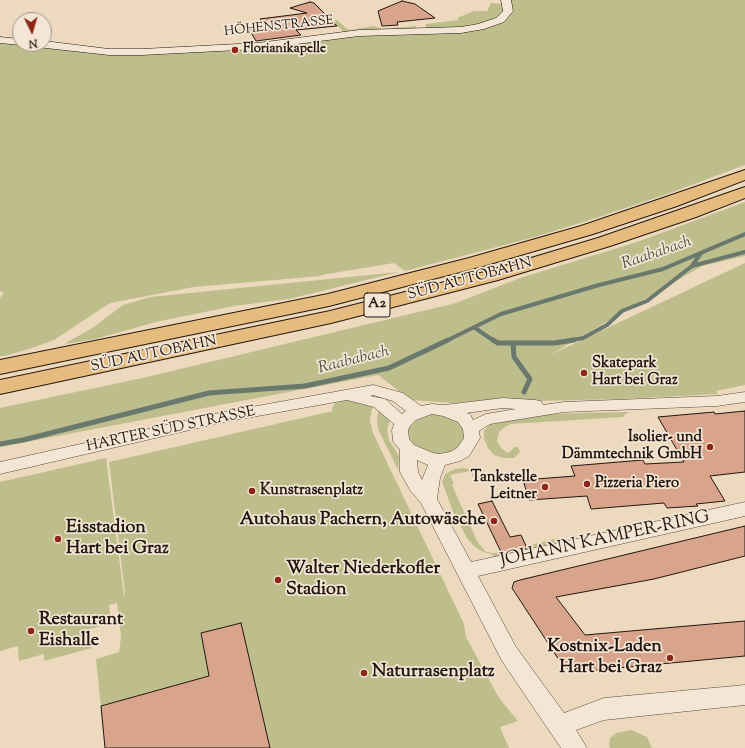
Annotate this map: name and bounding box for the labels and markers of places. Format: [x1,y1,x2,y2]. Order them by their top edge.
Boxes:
place label: Florianikapelle [243,42,326,58]
marker: Florianikapelle [230,45,240,55]
place label: Skatepark Hart bei Graz [592,355,678,390]
marker: Skatepark Hart bei Graz [579,368,589,378]
place label: Isolier- und Dämmtechnik GmbH [562,429,702,464]
marker: Isolier- und Dämmtechnik GmbH [705,442,715,452]
place label: Tankstelle Leitner [471,469,537,504]
place label: Pizzeria Piero [595,475,679,493]
marker: Pizzeria Piero [582,479,592,489]
place label: Kunstrasenplatz [260,482,363,500]
marker: Tankstelle Leitner [540,482,550,492]
marker: Kunstrasenplatz [247,486,257,496]
place label: Autohaus Pachern, Autowäsche [240,510,486,532]
marker: Autohaus Pachern, Autowäsche [489,516,499,526]
place label: Eisstadion Hart bei Graz [66,518,169,560]
marker: Eisstadion Hart bei Graz [53,534,63,544]
place label: Walter Niederkofler Stadion [286,559,440,602]
marker: Walter Niederkofler Stadion [273,575,283,585]
place label: Restaurant Eishalle [39,610,123,652]
marker: Restaurant Eishalle [26,626,36,636]
place label: Kostnix-Laden Hart bei Graz [547,637,662,680]
marker: Kostnix-Laden Hart bei Graz [665,653,675,663]
place label: Naturrasenplatz [372,662,495,684]
marker: Naturrasenplatz [359,668,369,678]

